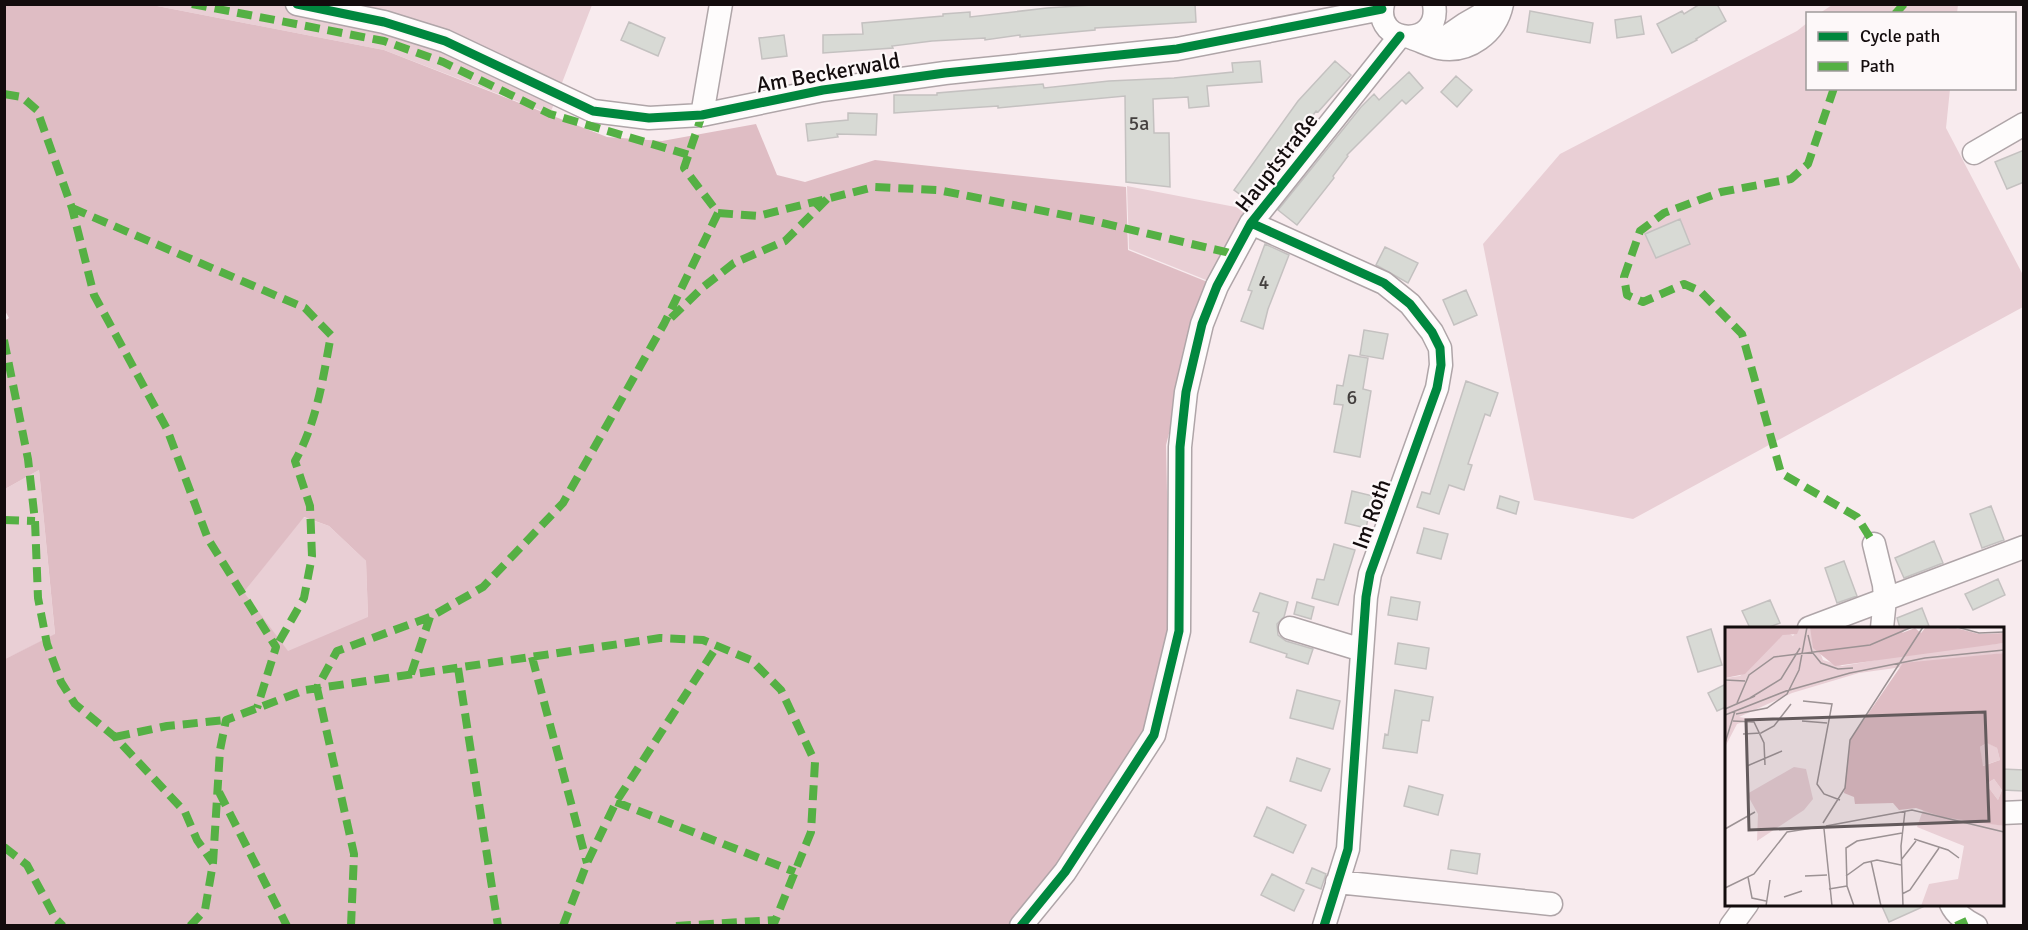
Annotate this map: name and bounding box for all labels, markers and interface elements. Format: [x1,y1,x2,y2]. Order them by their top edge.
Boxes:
legend [1806,12,2016,90]
text: Cycle path [1860,25,1940,47]
street label: Am Beckerwald [754,47,902,98]
text: Path [1860,55,1895,77]
street label: Hauptstraße [1229,107,1324,217]
house number: 5a [1129,111,1149,136]
house number: 4 [1259,270,1270,295]
house number: 6 [1347,385,1357,410]
street label: Im Roth [1346,475,1397,553]
inset map [1725,627,2004,906]

